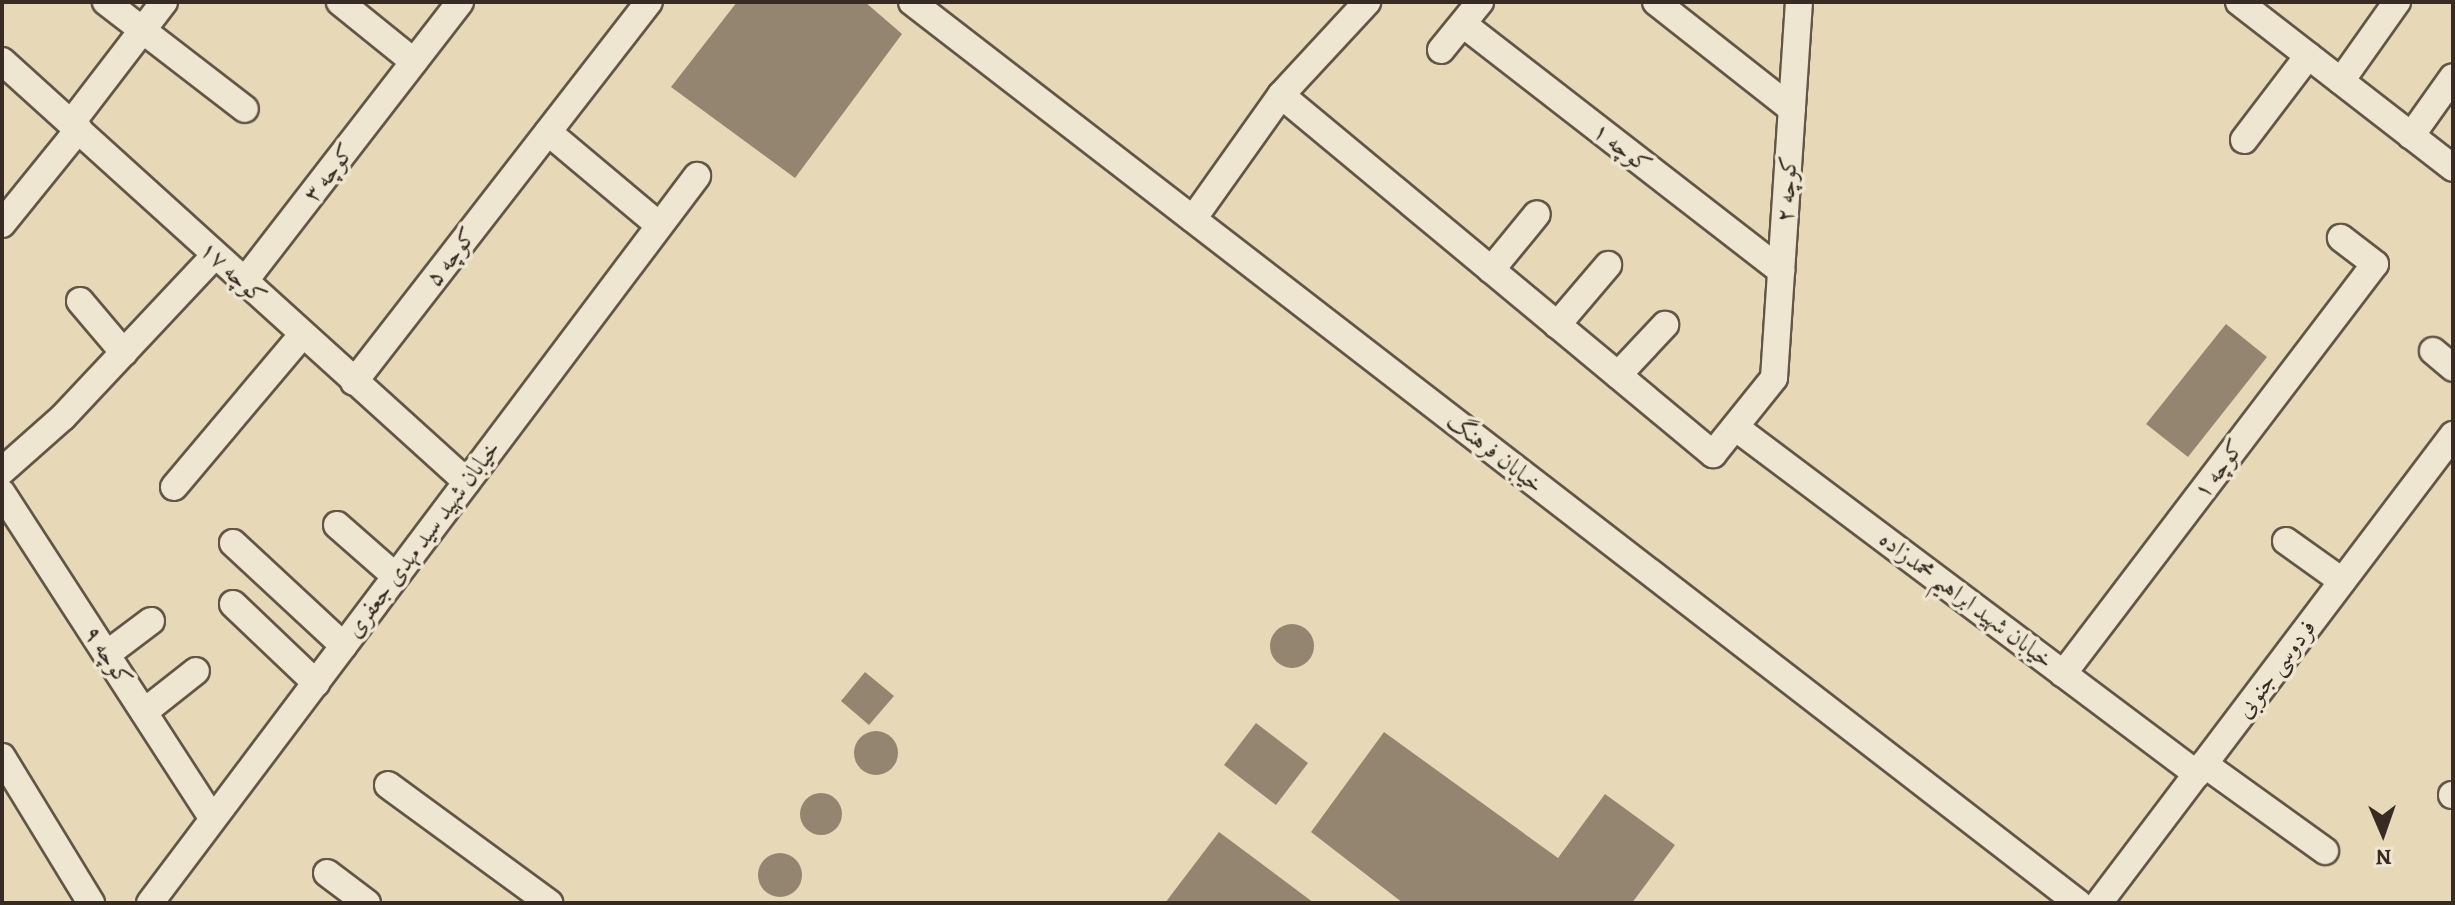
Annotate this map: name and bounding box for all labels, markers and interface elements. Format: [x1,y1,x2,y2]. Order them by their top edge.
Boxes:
street label: کوچه ۱ [1587,116,1657,180]
street label: کوچه ۳ [297,138,361,208]
street label: کوچه ۲ [1770,155,1804,223]
street label: کوچه ۵ [419,222,483,292]
street label: کوچه ۱۷ [194,235,272,311]
street label: خیابان فرهنگ [1441,406,1549,500]
street label: کوچه ۱ [2187,434,2251,504]
street label: خیابان شهید سید مهدی جعفری [339,435,507,643]
street label: خیابان شهید ابراهیم محمدزاده [1873,525,2059,675]
street label: فردوسی جنوبی [2230,614,2322,724]
street label: کوچه ۹ [78,620,138,692]
north arrow [2343,793,2423,873]
text: N [2375,842,2392,872]

